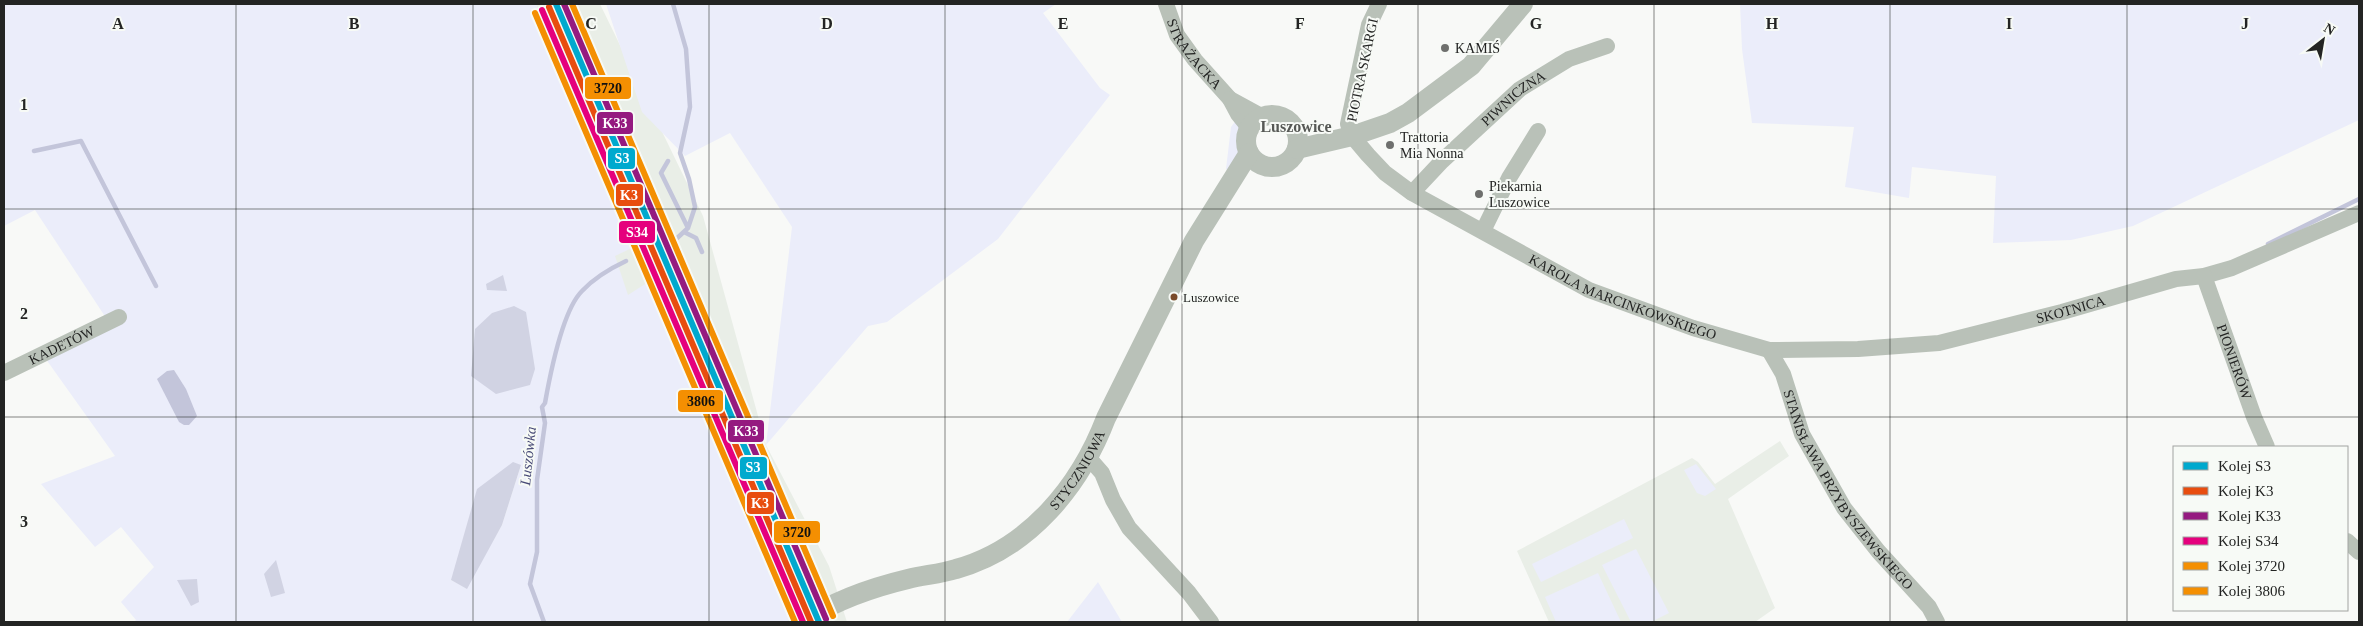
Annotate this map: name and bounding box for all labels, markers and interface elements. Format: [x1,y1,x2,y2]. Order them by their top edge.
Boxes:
text: A [112,15,124,32]
text: B [349,15,360,32]
text: C [585,15,597,32]
text: D [821,15,833,32]
text: E [1058,15,1068,32]
text: F [1295,15,1305,32]
text: G [1530,15,1543,32]
text: H [1766,15,1779,32]
text: I [2006,15,2012,32]
text: J [2241,15,2249,32]
north arrow [2298,15,2348,65]
street label: STRAŻACKA [1164,17,1225,93]
street label: PIOTRA SKARGI [1344,17,1381,123]
text: N [2321,20,2338,38]
place label: KAMIŚ [1455,40,1500,56]
marker: KAMIŚ [1439,42,1451,54]
street label: PIWNICZNA [1478,68,1549,129]
line badge: 3720 [584,76,632,100]
text: 3720 [594,81,622,96]
text: 1 [20,96,28,113]
line badge: K33 [596,111,634,135]
text: K33 [603,116,627,131]
district label: Luszowice [1260,118,1332,135]
place label: Trattoria Mia Nonna [1400,130,1464,161]
marker: Trattoria Mia Nonna [1384,139,1396,151]
line badge: S3 [607,147,636,170]
text: S3 [615,151,629,166]
place label: Piekarnia Luszowice [1489,179,1550,210]
line badge: K3 [615,183,644,207]
text: K3 [620,188,638,203]
marker: Piekarnia Luszowice [1473,188,1485,200]
line badge: S34 [618,220,656,244]
text: S34 [626,225,648,240]
street label: KAROLA MARCINKOWSKIEGO [1526,252,1718,342]
place label: Luszowice [1183,290,1240,305]
marker: Luszowice [1169,292,1179,302]
street label: SKOTNICA [2035,293,2108,326]
text: 2 [20,305,28,322]
street label: PIONIERÓW [2214,322,2254,402]
street label: KADETÓW [27,323,98,368]
street label: STANISŁAWA PRZYBYSZEWSKIEGO [1780,388,1916,592]
line badge: 3806 [677,389,724,413]
text: 3806 [687,394,715,409]
line badge: K33 [727,419,765,443]
text: K33 [734,424,758,439]
water label: Luszówka [517,426,539,487]
street label: STYCZNIOWA [1047,427,1108,513]
legend [2173,446,2348,611]
line badge: S3 [739,456,768,480]
text: Kolej S3 [2218,458,2271,474]
text: S3 [746,460,760,475]
text: Kolej K3 [2218,483,2273,499]
line badge: K3 [746,491,775,515]
text: K3 [751,496,769,511]
text: Kolej K33 [2218,508,2281,524]
text: 3 [20,513,28,530]
line badge: 3720 [773,520,821,544]
text: 3720 [783,525,811,540]
text: Kolej S34 [2218,533,2279,549]
text: Kolej 3720 [2218,558,2285,574]
text: Kolej 3806 [2218,583,2286,599]

